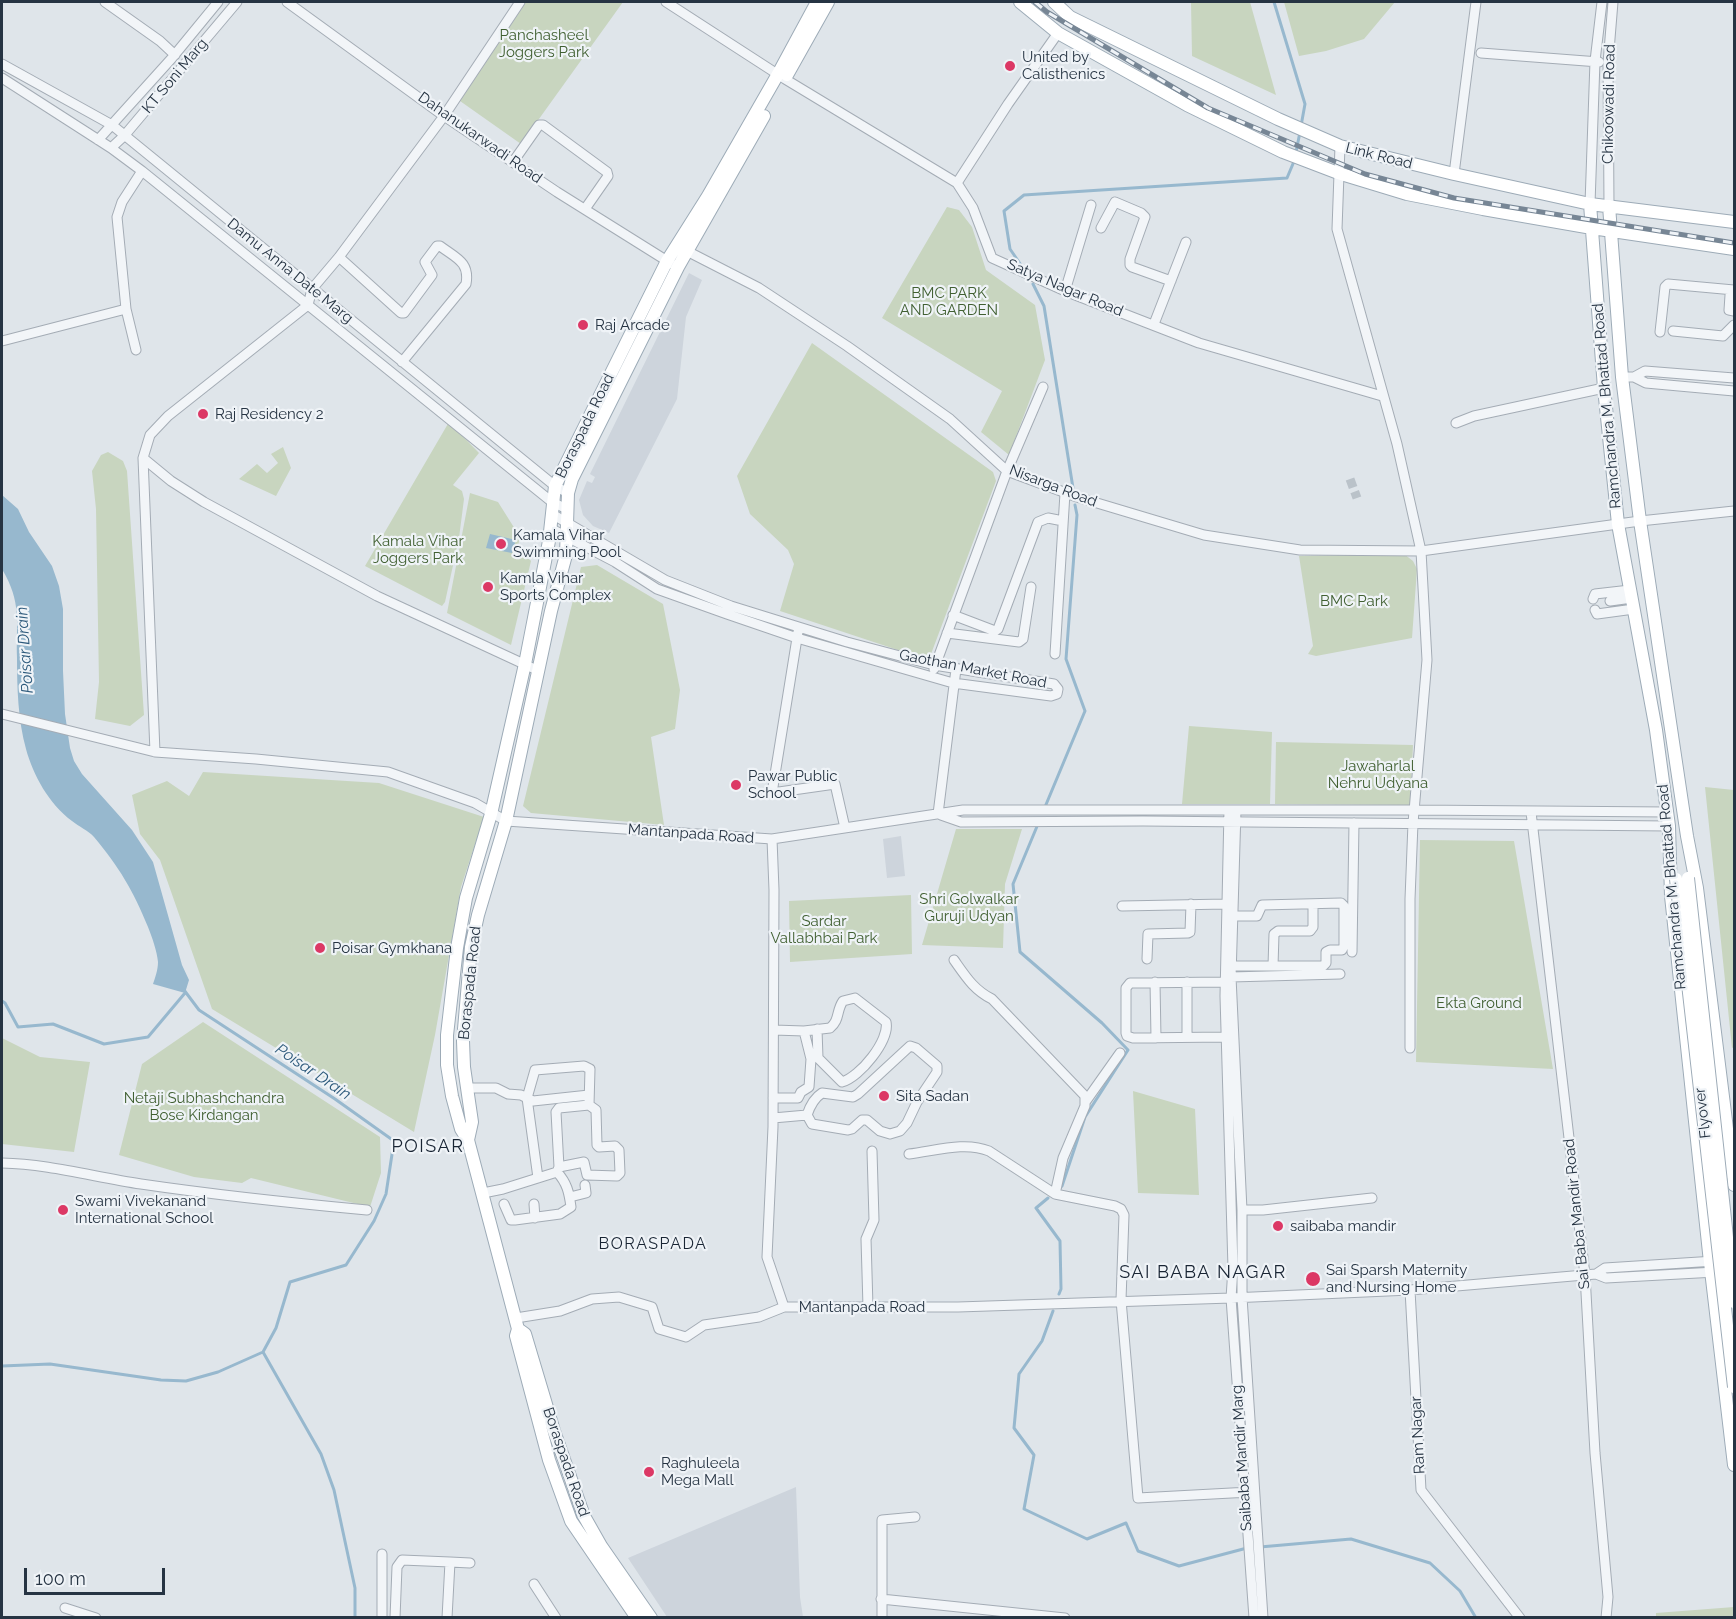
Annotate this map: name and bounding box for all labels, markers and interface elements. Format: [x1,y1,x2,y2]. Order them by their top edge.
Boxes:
park label: Panchasheel Joggers Park [499,26,589,61]
street label: KT Soni Marg [139,35,211,117]
street label: Chikoowadi Road [1599,44,1619,164]
place label: United by Calisthenics [1022,48,1105,83]
marker: United by Calisthenics [1003,59,1017,73]
street label: Dahanukarwadi Road [414,88,546,188]
street label: Link Road [1344,139,1414,173]
street label: Damu Anna Date Marg [223,215,357,327]
street label: Satya Nagar Road [1004,255,1126,321]
park label: BMC PARK AND GARDEN [900,284,998,319]
street label: Ramchandra M. Bhattad Road [1589,303,1625,509]
place label: Raj Arcade [595,316,670,334]
marker: Raj Arcade [576,318,590,332]
street label: Boraspada Road [552,371,618,481]
place label: Raj Residency 2 [215,405,324,423]
marker: Raj Residency 2 [196,407,210,421]
street label: Nisarga Road [1007,461,1099,511]
place label: Kamala Vihar Swimming Pool [513,526,621,561]
park label: Kamala Vihar Joggers Park [372,532,464,567]
marker: Kamala Vihar Swimming Pool [494,537,508,551]
place label: Kamla Vihar Sports Complex [500,569,611,604]
marker: Kamla Vihar Sports Complex [481,580,495,594]
park label: BMC Park [1320,592,1388,610]
water label: Poisar Drain [12,606,38,694]
street label: Gaothan Market Road [898,646,1048,692]
park label: Jawaharlal Nehru Udyana [1328,757,1428,792]
place label: Pawar Public School [748,767,838,802]
marker: Pawar Public School [729,778,743,792]
street label: Ramchandra M. Bhattad Road [1654,784,1690,990]
street label: Mantanpada Road [627,821,755,847]
park label: Shri Golwalkar Guruji Udyan [919,890,1019,925]
park label: Sardar Vallabhbai Park [770,912,878,947]
street label: Boraspada Road [455,925,485,1041]
place label: Poisar Gymkhana [332,939,452,957]
marker: Poisar Gymkhana [313,941,327,955]
park label: Ekta Ground [1436,994,1522,1012]
water label: Poisar Drain [272,1040,354,1104]
place label: Sita Sadan [896,1087,969,1105]
street label: Flyover [1691,1087,1715,1139]
park label: Netaji Subhashchandra Bose Kirdangan [124,1089,284,1124]
marker: Sita Sadan [877,1089,891,1103]
district label: POISAR [392,1136,464,1158]
street label: Sai Baba Mandir Road [1560,1138,1594,1290]
place label: Swami Vivekanand International School [75,1192,213,1227]
marker: Swami Vivekanand International School [56,1203,70,1217]
place label: saibaba mandir [1290,1217,1396,1235]
marker: saibaba mandir [1271,1219,1285,1233]
district label: BORASPADA [599,1234,707,1254]
place label: Sai Sparsh Maternity and Nursing Home [1326,1261,1467,1296]
district label: SAI BABA NAGAR [1119,1262,1287,1284]
marker: Sai Sparsh Maternity and Nursing Home [1304,1270,1322,1288]
street label: Mantanpada Road [799,1298,925,1316]
street label: Saibaba Mandir Marg [1228,1384,1256,1532]
street label: Ram Nagar [1407,1396,1429,1474]
street label: Boraspada Road [539,1405,593,1519]
place label: Raghuleela Mega Mall [661,1454,740,1489]
marker: Raghuleela Mega Mall [642,1465,656,1479]
scale bar [27,1556,168,1594]
text: 100 m [35,1568,86,1589]

